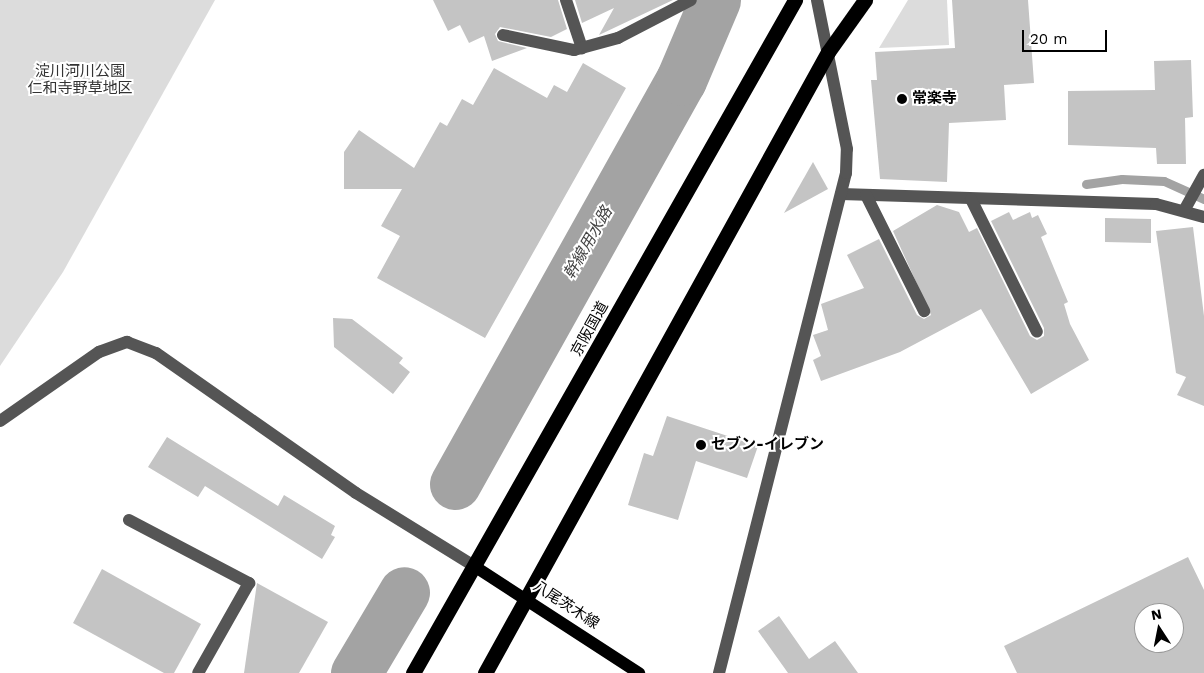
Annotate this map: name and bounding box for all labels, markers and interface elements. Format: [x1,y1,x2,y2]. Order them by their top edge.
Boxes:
scale bar [1024,20,1109,52]
text: 20 m [1030,30,1068,48]
park label: 淀川河川公園 仁和寺野草地区 [28,62,132,97]
place label: 常楽寺 [912,90,957,108]
marker: 常楽寺 [896,93,908,105]
water label: 幹線用水路 [560,204,616,282]
street label: 京阪国道 [568,298,612,360]
place label: セブン-イレブン [711,436,824,454]
marker: セブン-イレブン [695,439,707,451]
street label: 八尾茨木線 [530,577,602,633]
north arrow [1134,603,1184,653]
text: N [1150,605,1163,623]

